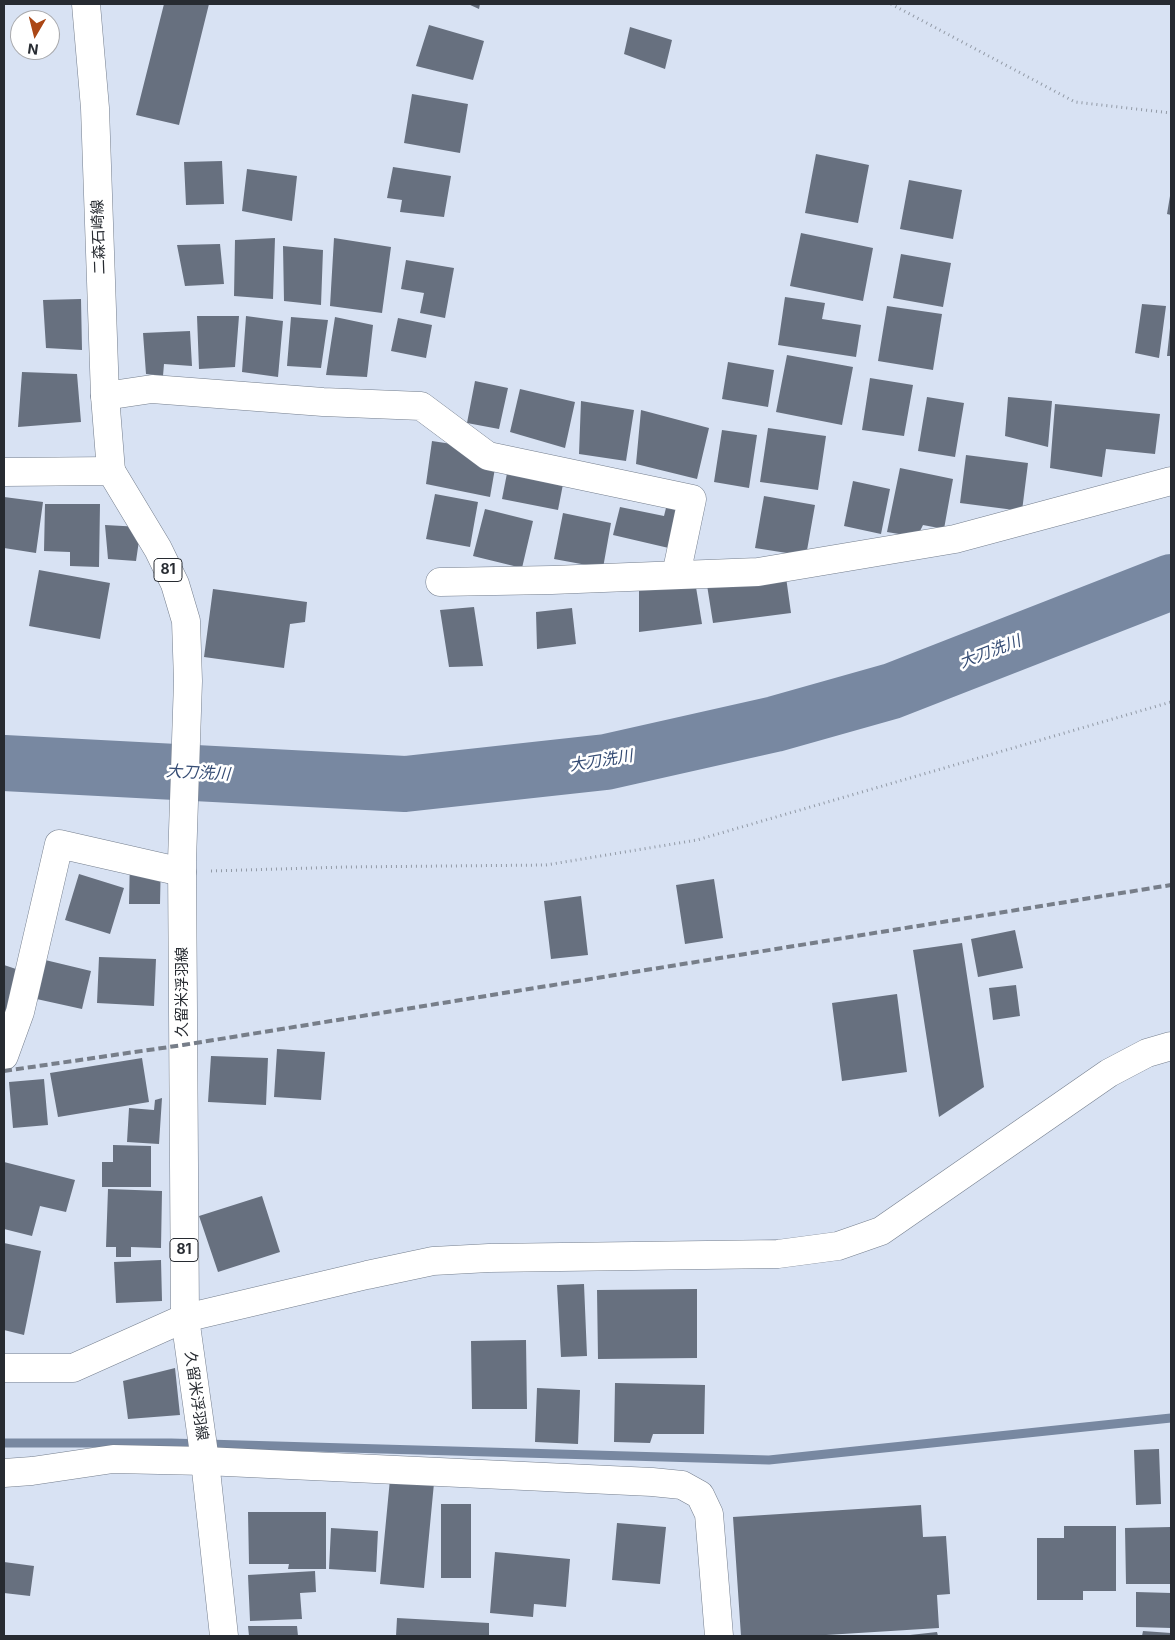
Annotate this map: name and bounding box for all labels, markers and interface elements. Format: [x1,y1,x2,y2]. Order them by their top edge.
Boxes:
north arrow [10,10,60,60]
text: N [27,40,39,59]
street label: 二森石崎線 [89,199,109,275]
road number: 81 [154,558,182,582]
water label: 大刀洗川 [957,632,1023,672]
water label: 大刀洗川 [568,747,634,775]
water label: 大刀洗川 [166,762,230,784]
street label: 久留米浮羽線 [173,947,191,1037]
road number: 81 [170,1238,198,1262]
street label: 久留米浮羽線 [181,1350,211,1442]

